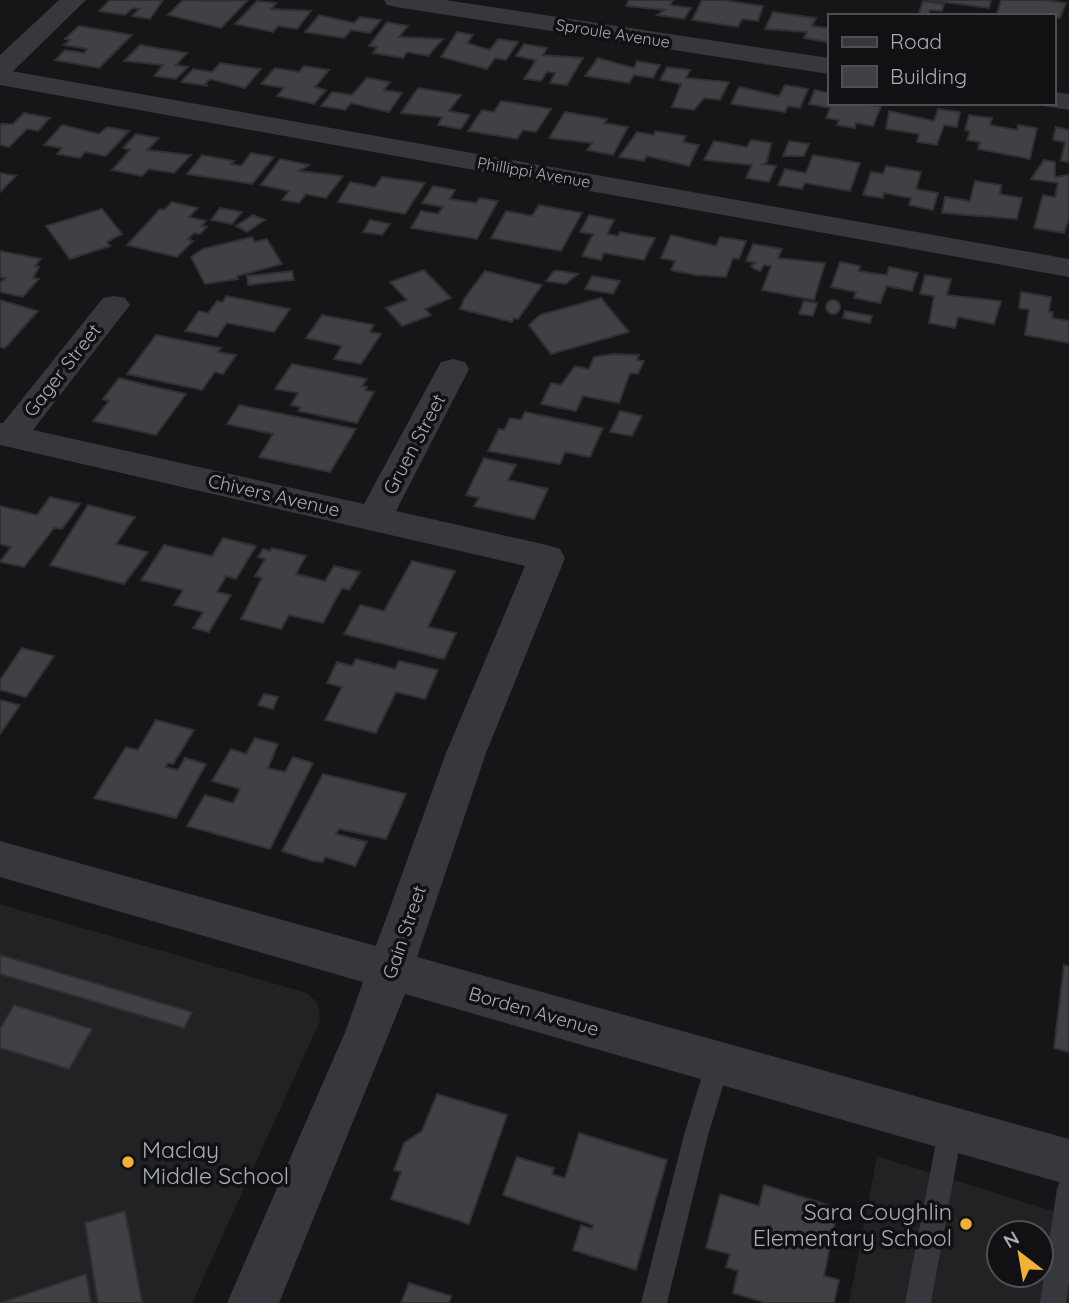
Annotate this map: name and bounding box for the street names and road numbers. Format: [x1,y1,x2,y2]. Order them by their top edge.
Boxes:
street label: Sproule Avenue [555,14,671,52]
street label: Phillippi Avenue [476,152,592,192]
street label: Gager Street [18,319,106,421]
street label: Gruen Street [378,390,450,498]
street label: Chivers Avenue [206,468,342,522]
street label: Gain Street [377,882,431,982]
street label: Borden Avenue [466,981,602,1041]

